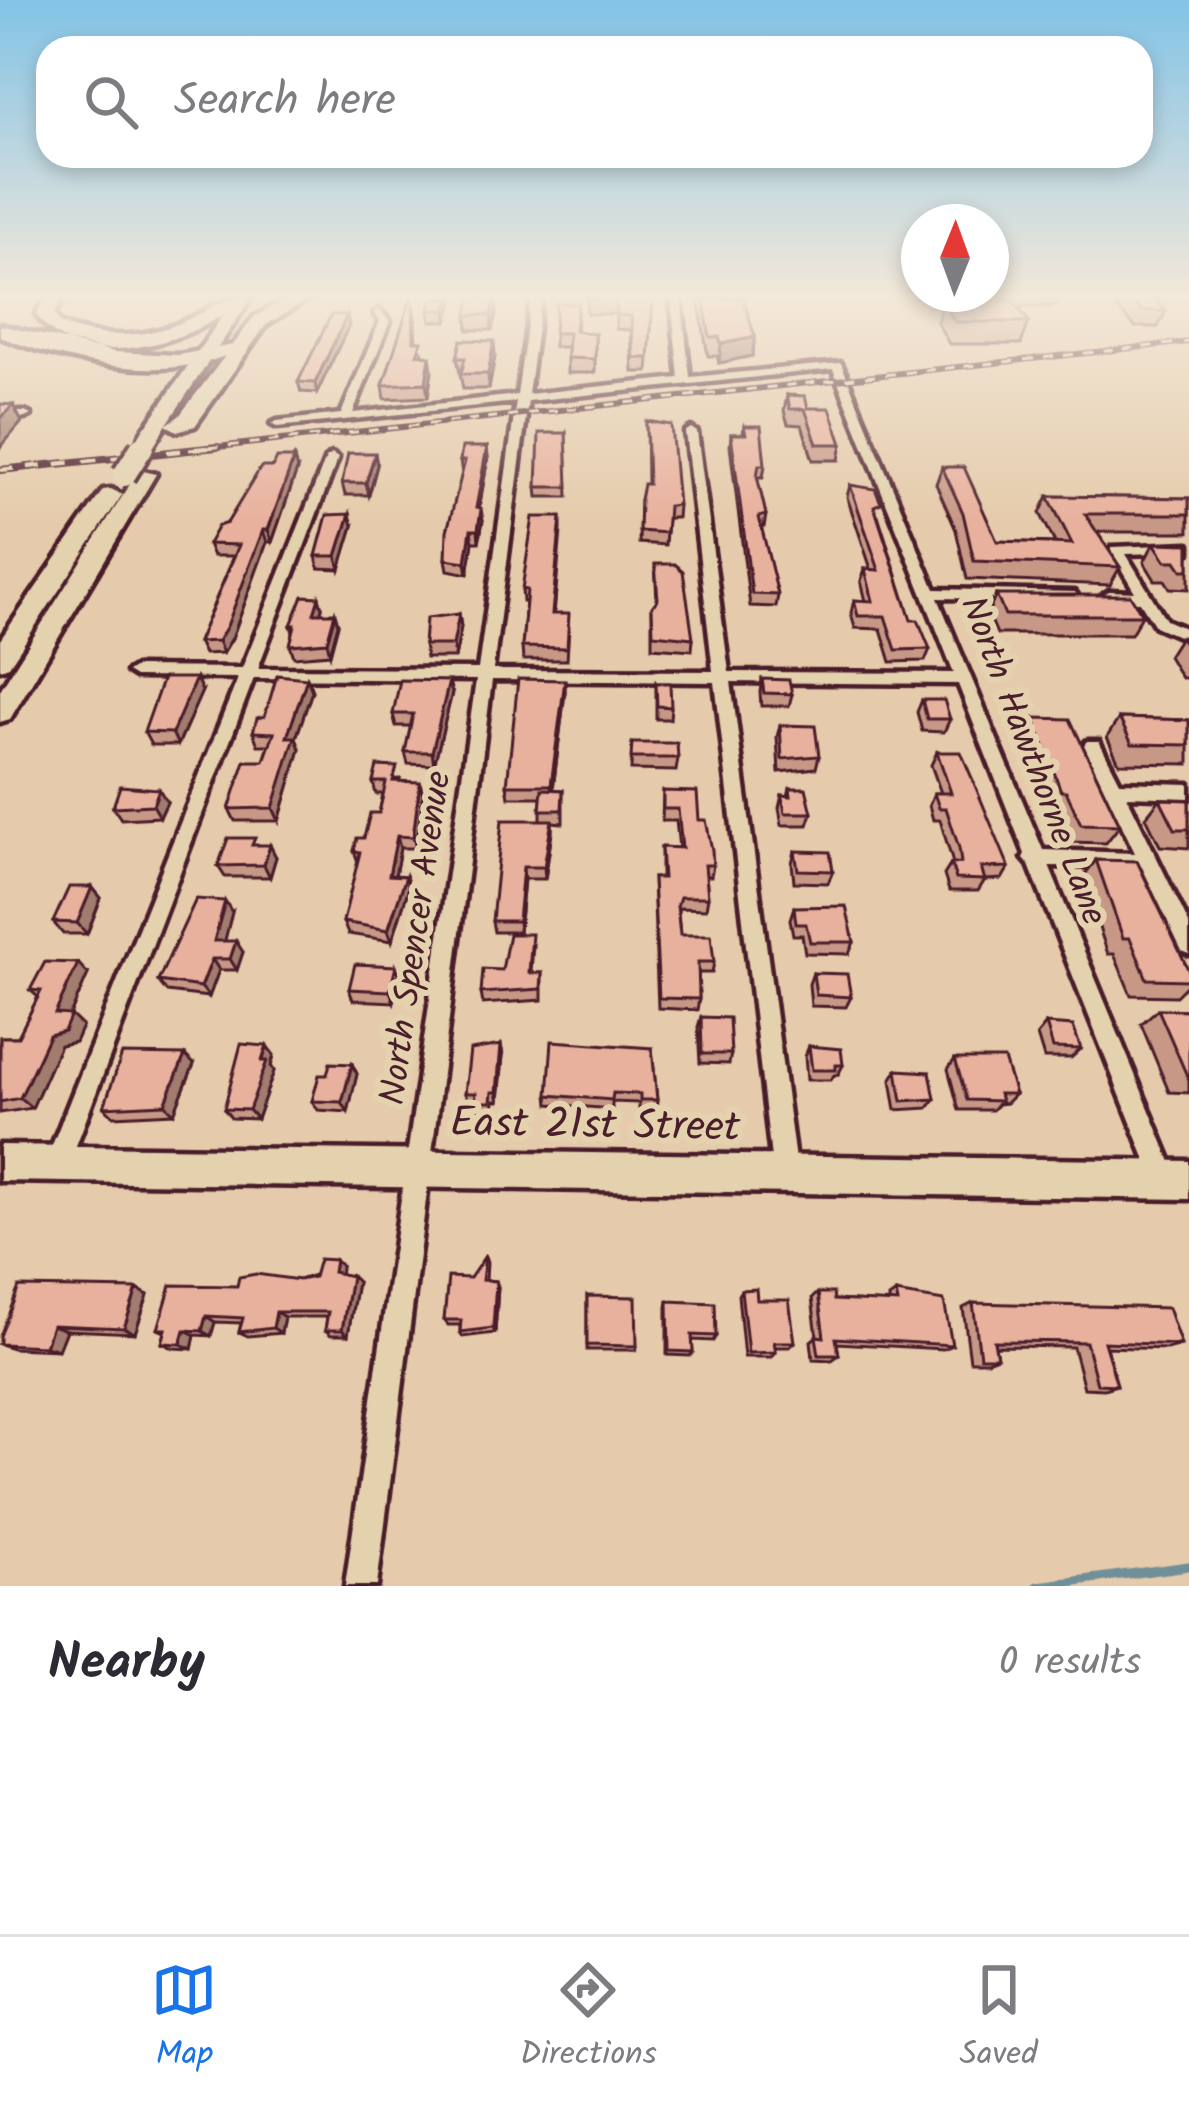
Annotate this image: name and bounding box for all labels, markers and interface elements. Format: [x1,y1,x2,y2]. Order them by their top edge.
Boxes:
search box [36,36,1153,168]
text: Search here [174,66,396,138]
icon: search [78,69,144,135]
north arrow [901,204,1009,312]
street label: North Hawthorne Lane [943,588,1121,934]
street label: North Spencer Avenue [365,767,469,1109]
street label: East 21st Street [449,1090,741,1162]
text: Nearby [48,1624,205,1705]
text: 0 results [999,1633,1141,1695]
tab: Map [151,1957,217,2082]
tab: Directions [520,1957,657,2082]
tab: Saved [959,1957,1038,2082]

